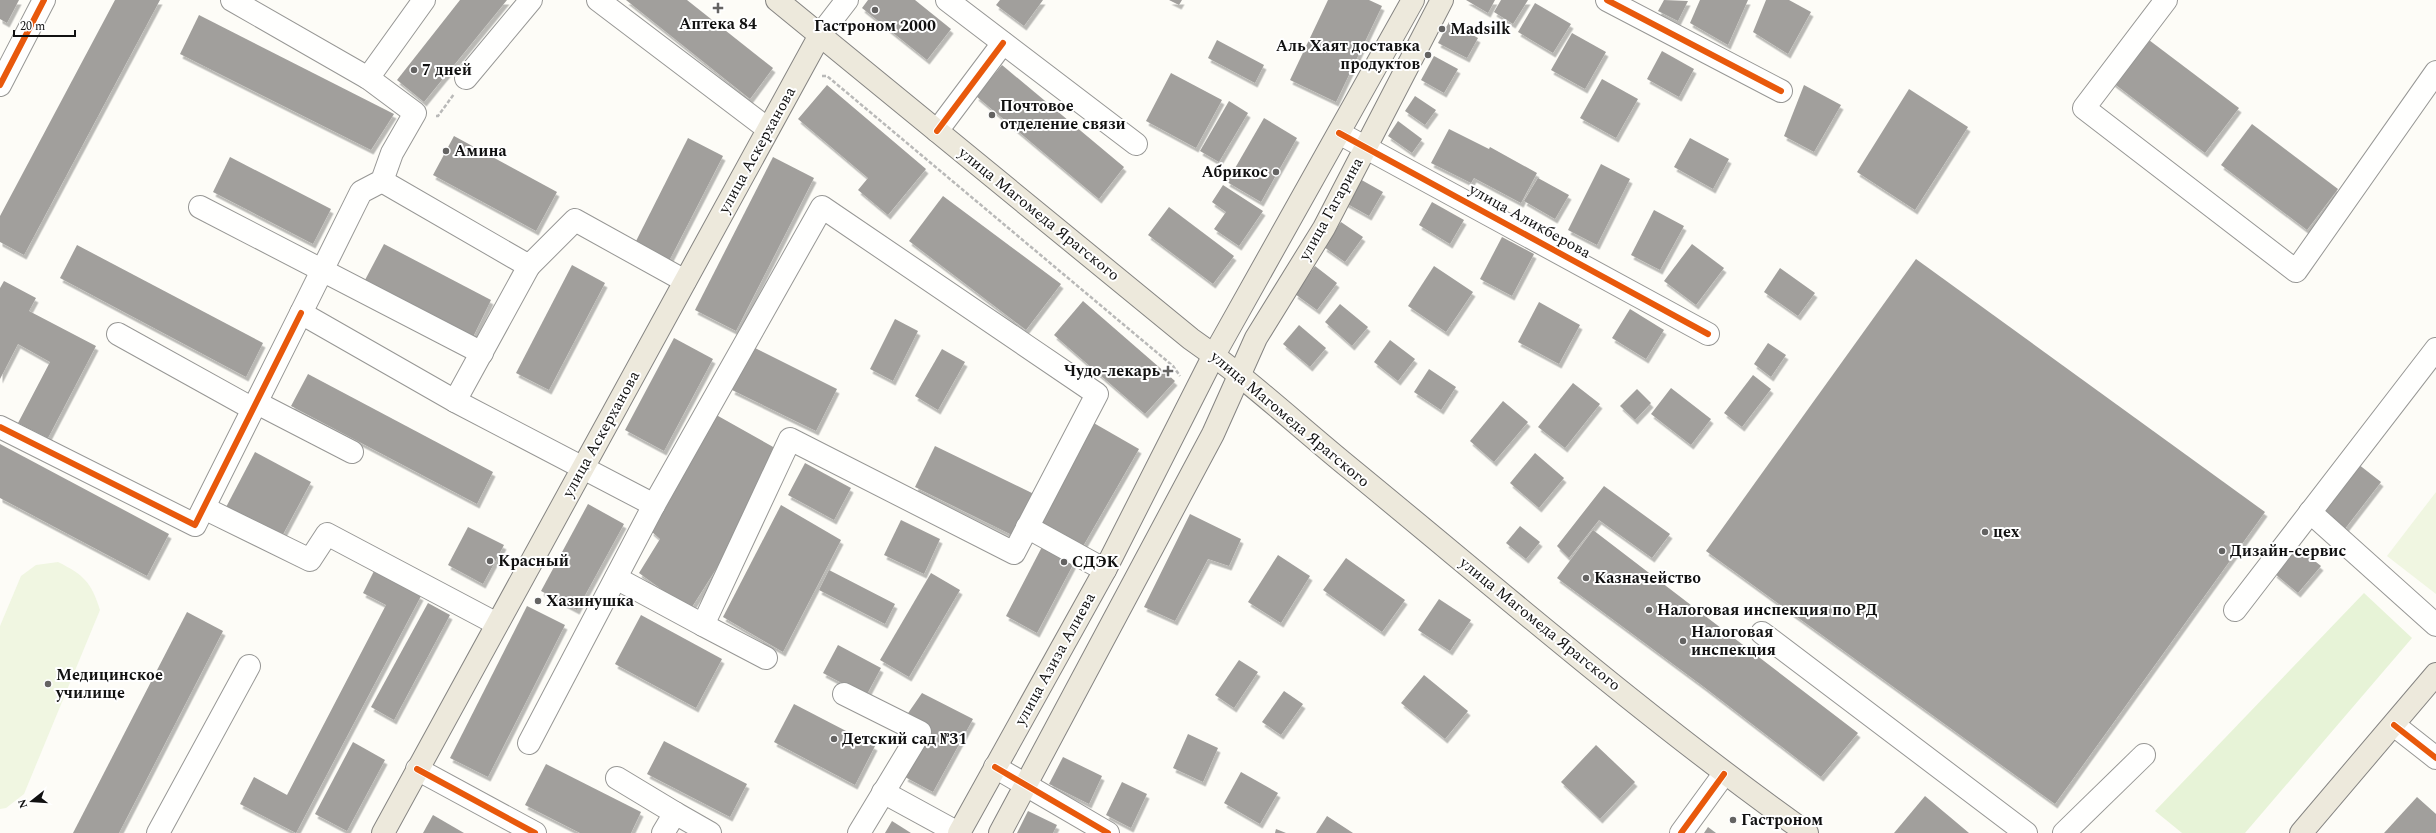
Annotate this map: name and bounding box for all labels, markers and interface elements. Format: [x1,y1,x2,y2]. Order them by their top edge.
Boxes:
marker: Аптека 84 [713,3,723,13]
marker: Гастроном 2000 [870,5,880,15]
scale bar [14,12,75,38]
place label: Аптека 84 [679,12,757,36]
place label: Гастроном 2000 [814,14,936,38]
text: 20 m [20,17,45,36]
place label: Madsilk [1450,17,1511,41]
marker: Madsilk [1437,24,1447,34]
place label: Аль Хаят доставка продуктов [1276,34,1421,76]
marker: Аль Хаят доставка продуктов [1423,50,1433,60]
place label: 7 дней [422,58,472,82]
marker: 7 дней [409,65,419,75]
street label: улица Аскерханова [712,82,802,219]
place label: Почтовое отделение связи [1000,94,1126,136]
marker: Почтовое отделение связи [987,110,997,120]
place label: Амина [454,139,507,163]
street label: улица Магомеда Ярагского [952,141,1125,287]
marker: Амина [441,146,451,156]
street label: улица Гагарина [1292,153,1369,266]
place label: Абрикос [1202,160,1268,184]
marker: Абрикос [1271,167,1281,177]
street label: улица Аликберова [1464,177,1596,265]
street label: улица Магомеда Ярагского [1204,344,1375,493]
place label: Чудо-лекарь [1064,359,1160,383]
street label: улица Аскерханова [556,366,646,503]
marker: Чудо-лекарь [1163,366,1173,376]
place label: цех [1993,520,2020,544]
marker: цех [1980,527,1990,537]
place label: Дизайн-сервис [2230,539,2346,563]
marker: Дизайн-сервис [2217,546,2227,556]
place label: Красный [498,549,569,573]
place label: СДЭК [1072,550,1120,574]
street label: улица Магомеда Ярагского [1453,551,1626,697]
marker: Красный [485,556,495,566]
marker: СДЭК [1059,557,1069,567]
place label: Казначейство [1594,566,1701,590]
marker: Казначейство [1581,573,1591,583]
street label: улица Азиза Алиева [1008,588,1102,731]
place label: Хазинушка [546,589,635,613]
marker: Хазинушка [533,596,543,606]
place label: Налоговая инспекция по РД [1657,598,1878,622]
marker: Налоговая инспекция по РД [1644,605,1654,615]
place label: Налоговая инспекция [1691,620,1776,662]
marker: Налоговая инспекция [1678,636,1688,646]
place label: Медицинское училище [55,663,163,705]
marker: Медицинское училище [43,679,53,689]
place label: Детский сад №31 [842,727,967,751]
marker: Детский сад №31 [829,734,839,744]
north arrow [12,781,52,821]
text: N [13,797,32,811]
place label: Гастроном [1741,808,1823,832]
marker: Гастроном [1728,815,1738,825]

